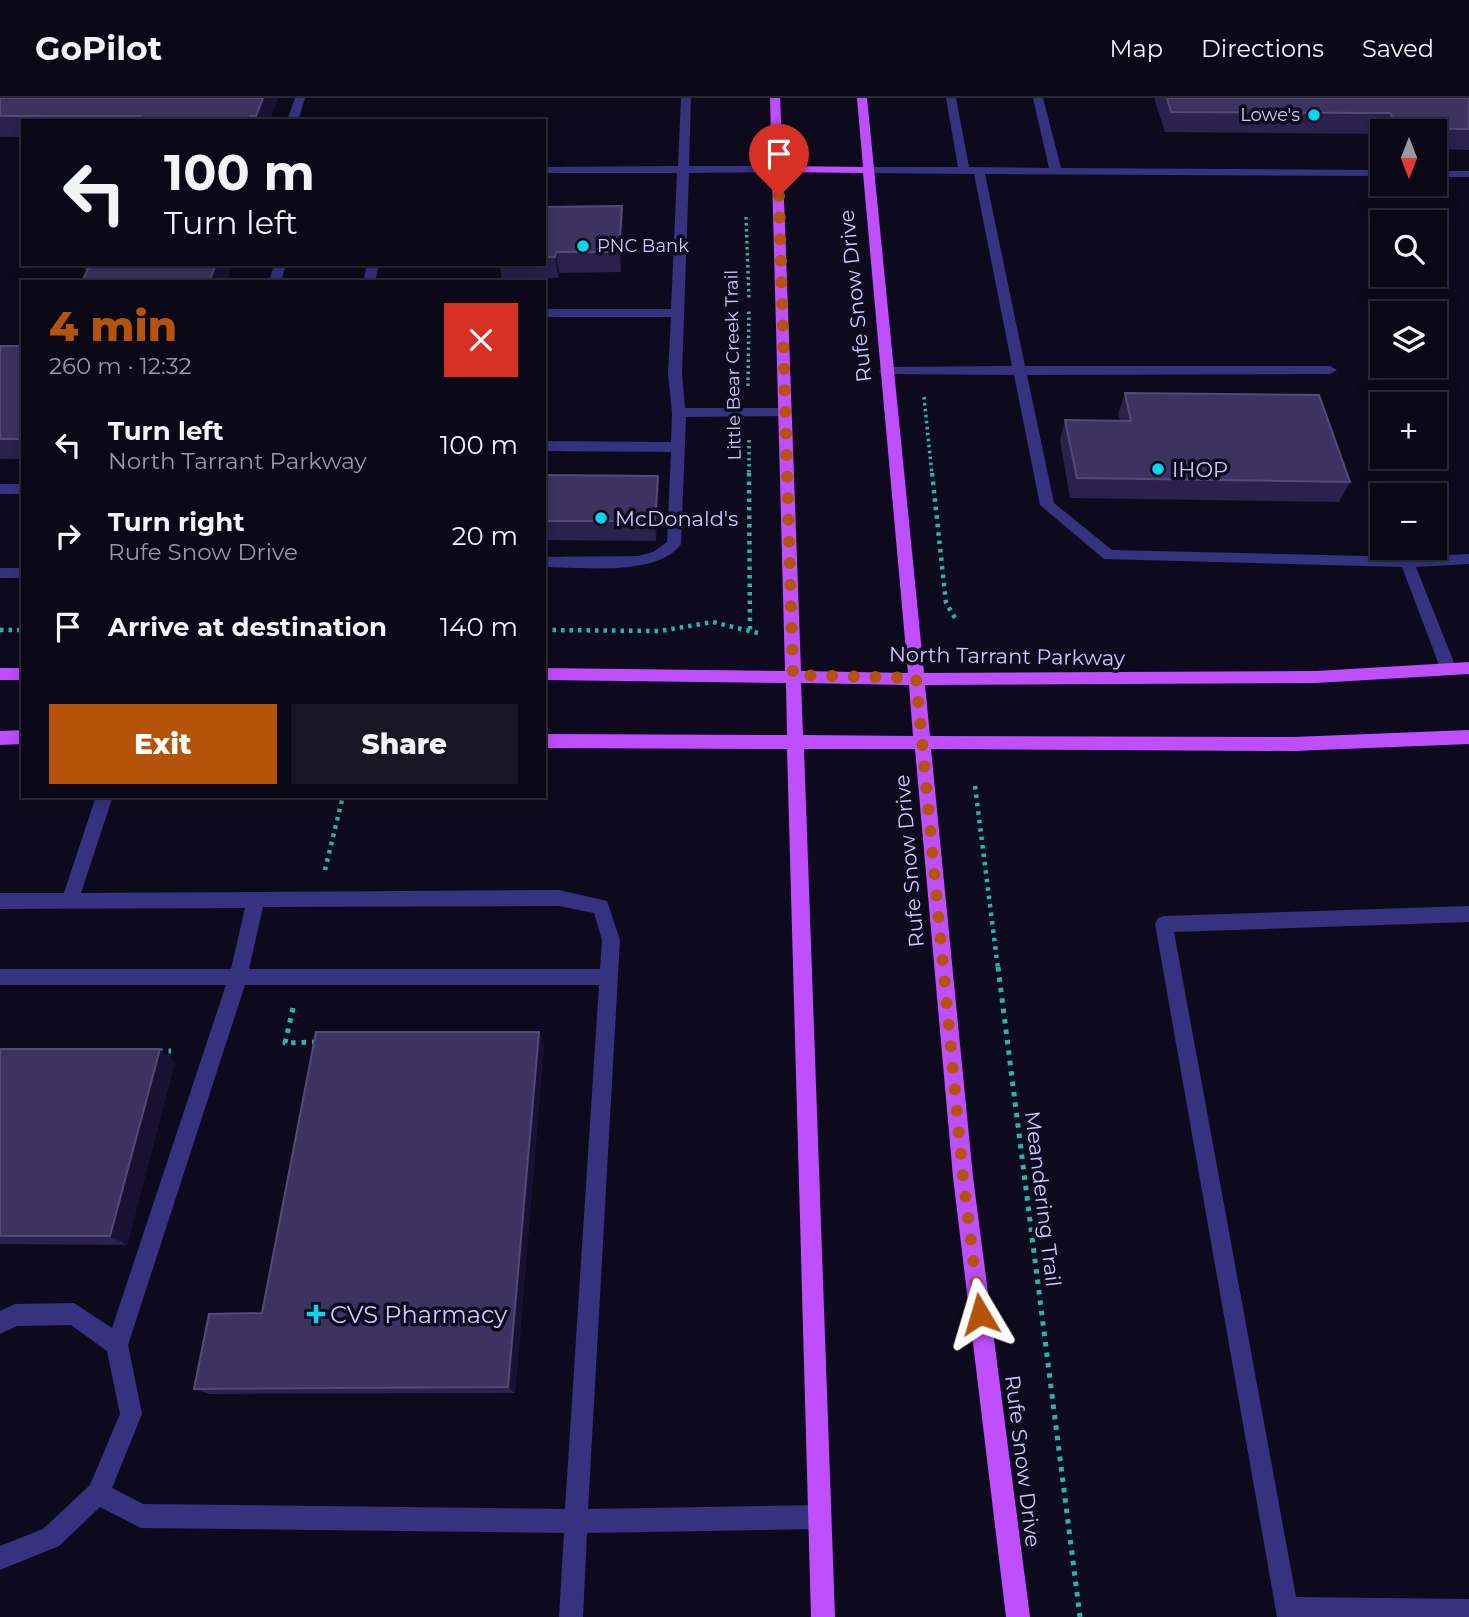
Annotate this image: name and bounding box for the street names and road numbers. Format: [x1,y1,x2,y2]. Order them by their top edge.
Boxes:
street label: Rufe Snow Drive [834,208,876,384]
street label: Little Bear Creek Trail [720,269,746,461]
street label: North Tarrant Parkway [889,641,1126,671]
street label: Rufe Snow Drive [889,774,929,948]
street label: Meandering Trail [1020,1110,1066,1288]
street label: Rufe Snow Drive [1000,1373,1046,1549]

